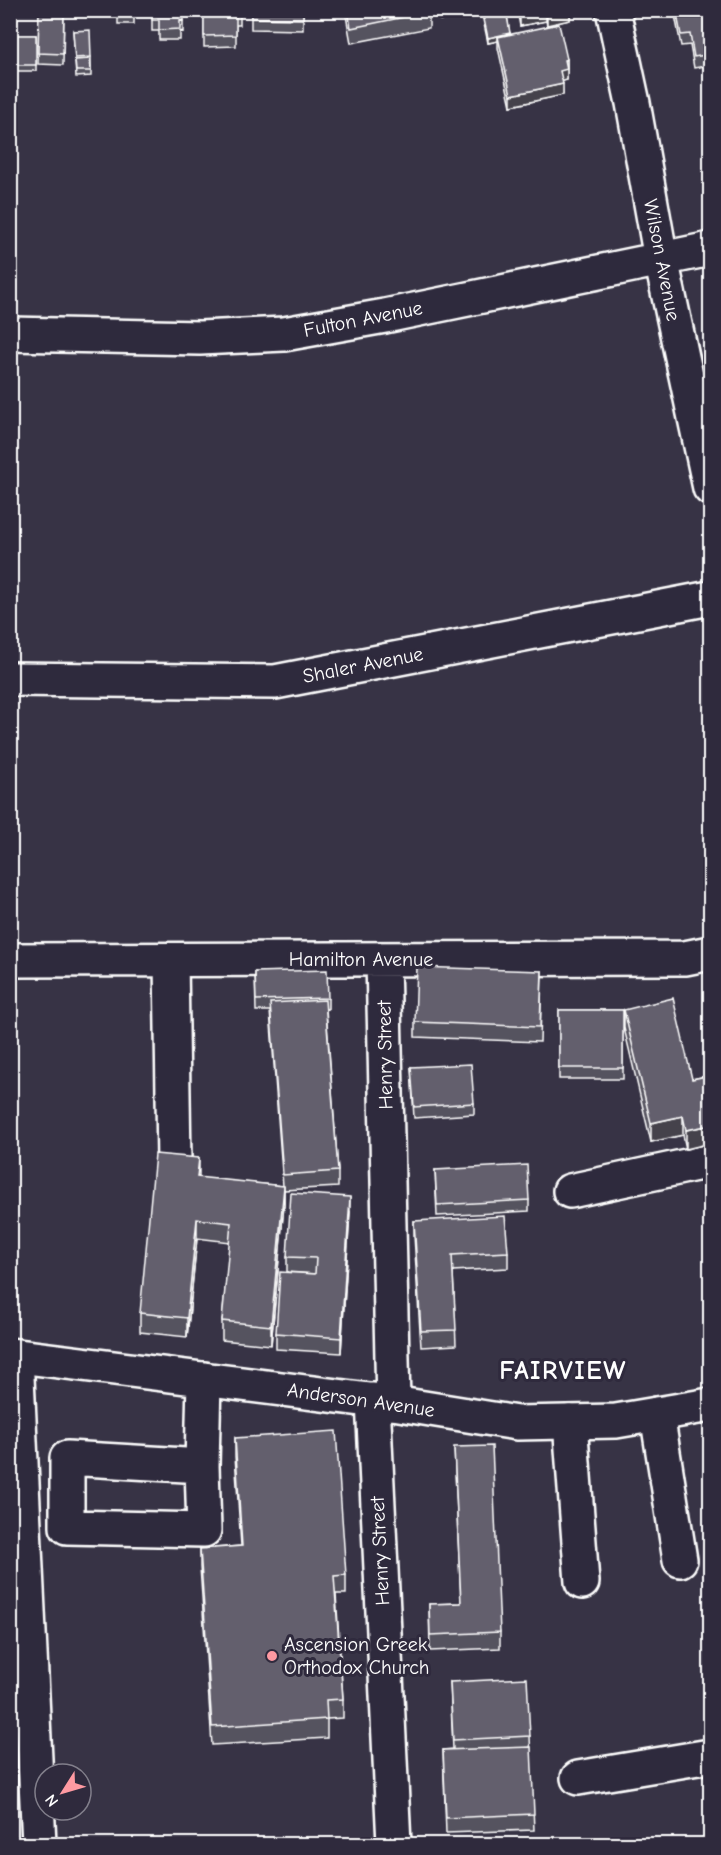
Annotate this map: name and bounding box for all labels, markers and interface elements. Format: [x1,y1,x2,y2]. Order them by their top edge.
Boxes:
street label: Wilson Avenue [639,197,685,323]
street label: Fulton Avenue [302,296,424,342]
street label: Shaler Avenue [301,642,425,688]
street label: Hamilton Avenue [289,948,433,971]
street label: Henry Street [373,999,397,1110]
district label: FAIRVIEW [499,1356,627,1386]
street label: Anderson Avenue [286,1378,436,1422]
street label: Henry Street [366,1495,394,1606]
place label: Ascension Greek Orthodox Church [284,1633,430,1679]
marker: Ascension Greek Orthodox Church [265,1649,279,1663]
north arrow [33,1762,93,1822]
text: N [41,1791,62,1810]

